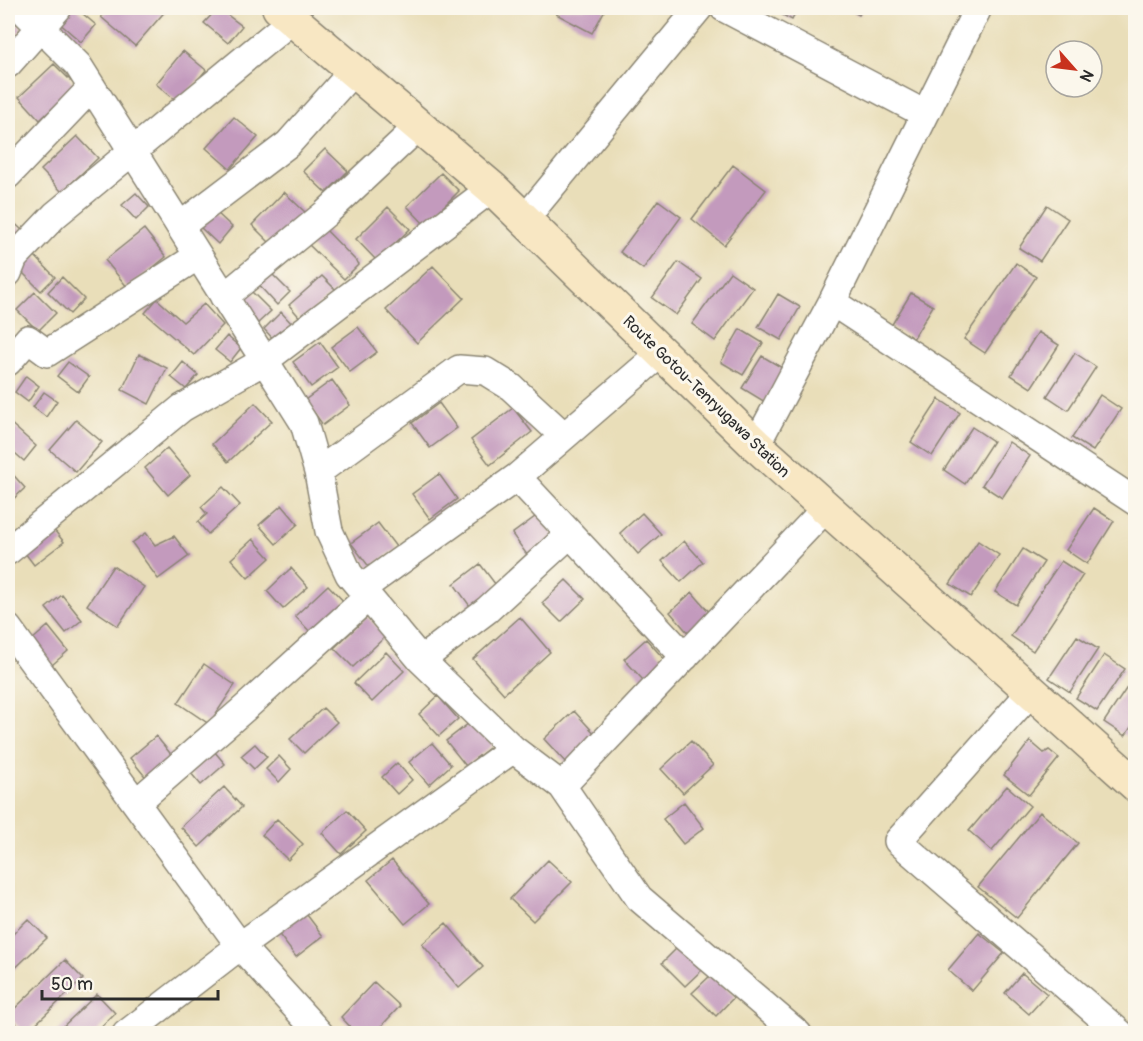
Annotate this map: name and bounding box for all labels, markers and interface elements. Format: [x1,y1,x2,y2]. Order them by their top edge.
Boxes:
north arrow [1044,39,1104,99]
text: N [1075,66,1098,85]
street label: Route Gotou-Tenryugawa Station [619,311,794,482]
scale bar [42,963,218,1001]
text: 50 m [51,973,93,996]

